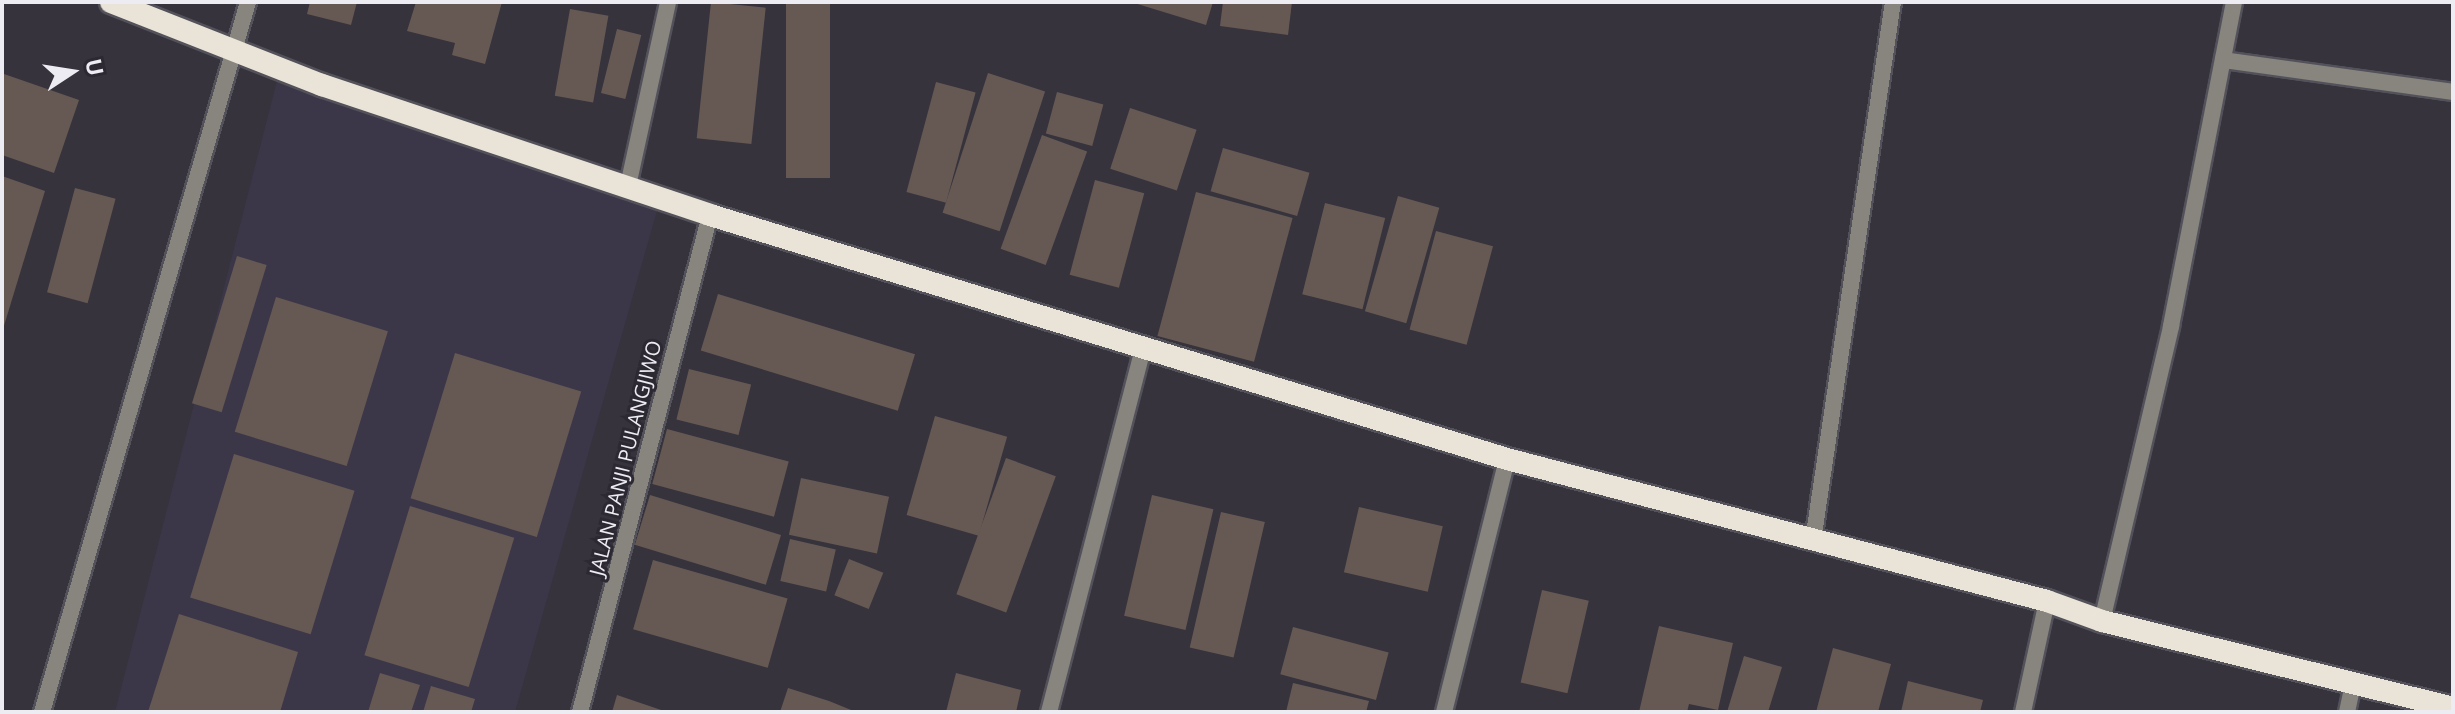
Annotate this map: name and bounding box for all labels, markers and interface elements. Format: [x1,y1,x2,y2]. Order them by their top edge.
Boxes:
north arrow [32,32,112,112]
text: U [79,56,112,78]
street label: JALAN PANJI PULANGJIWO [584,338,666,578]

